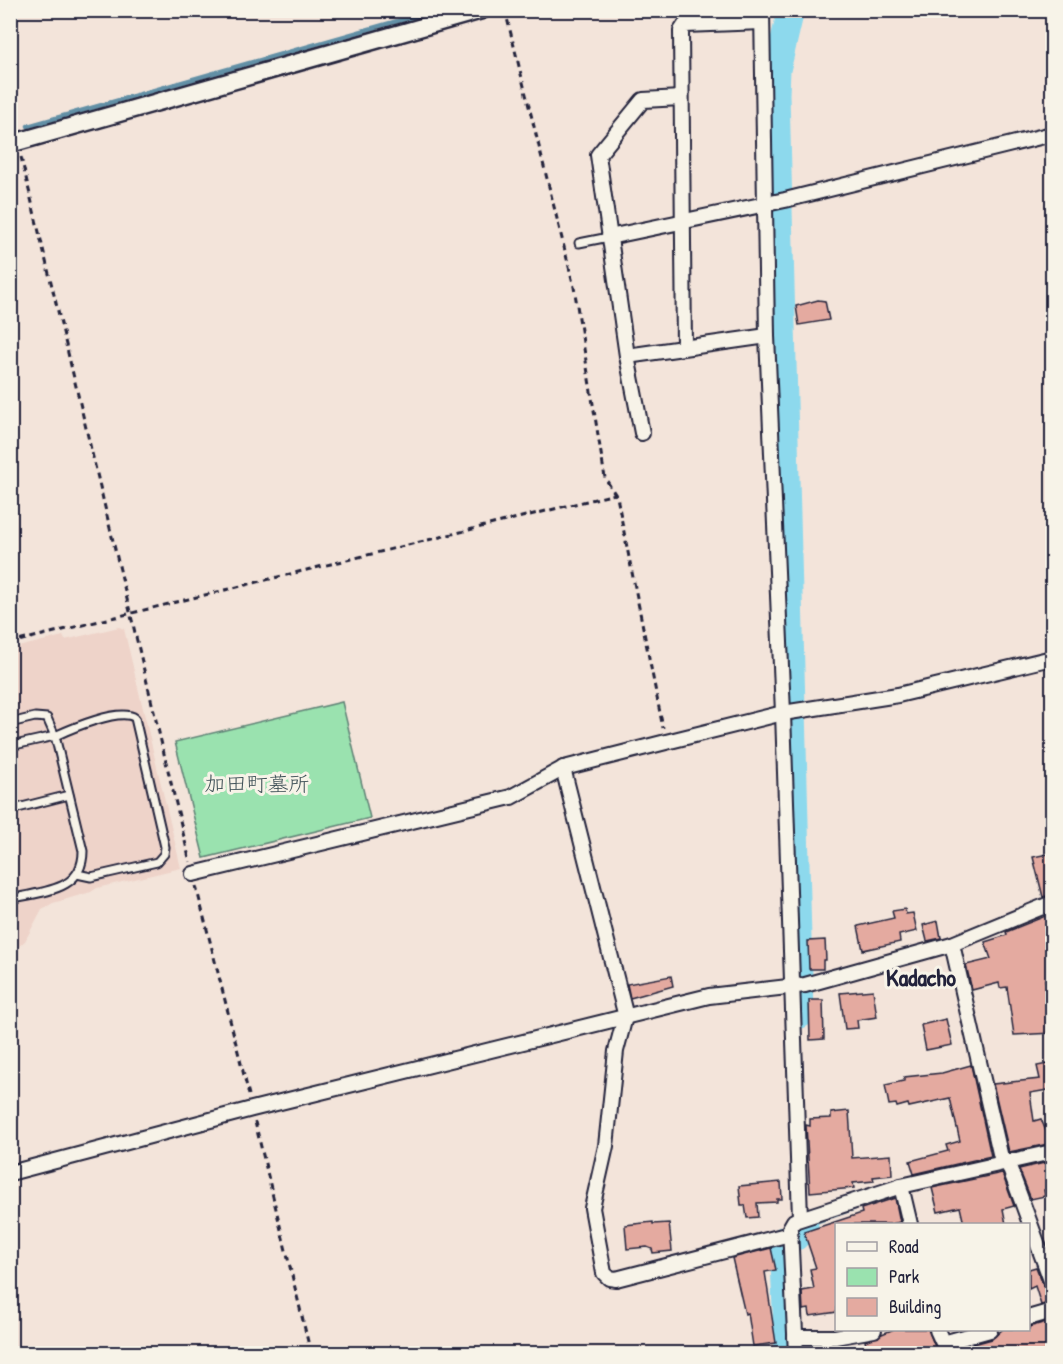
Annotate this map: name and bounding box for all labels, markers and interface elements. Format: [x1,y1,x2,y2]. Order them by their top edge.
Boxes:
park label: 加田町墓所 [205,769,310,798]
district label: Kadacho [886,961,956,993]
legend [835,1223,1030,1331]
text: Road [889,1234,919,1259]
text: Park [889,1264,920,1289]
text: Building [889,1294,941,1319]

